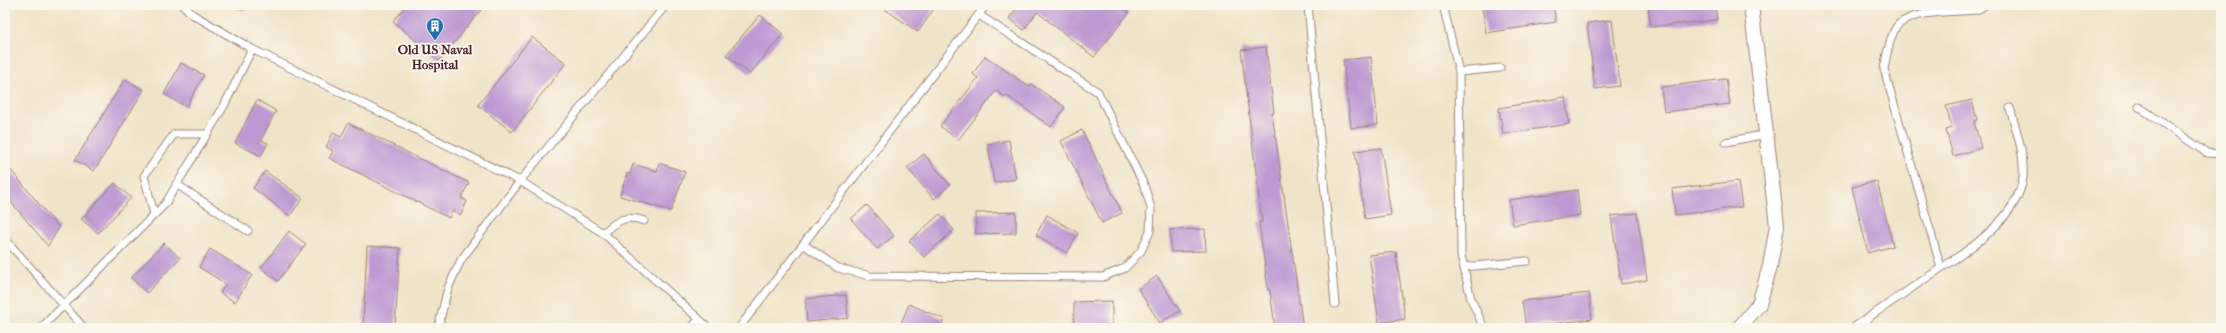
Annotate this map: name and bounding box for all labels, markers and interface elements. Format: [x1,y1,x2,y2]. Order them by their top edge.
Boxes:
building icon: Old US Naval Hospital [425,16,445,41]
place label: Old US Naval Hospital [398,42,473,73]

